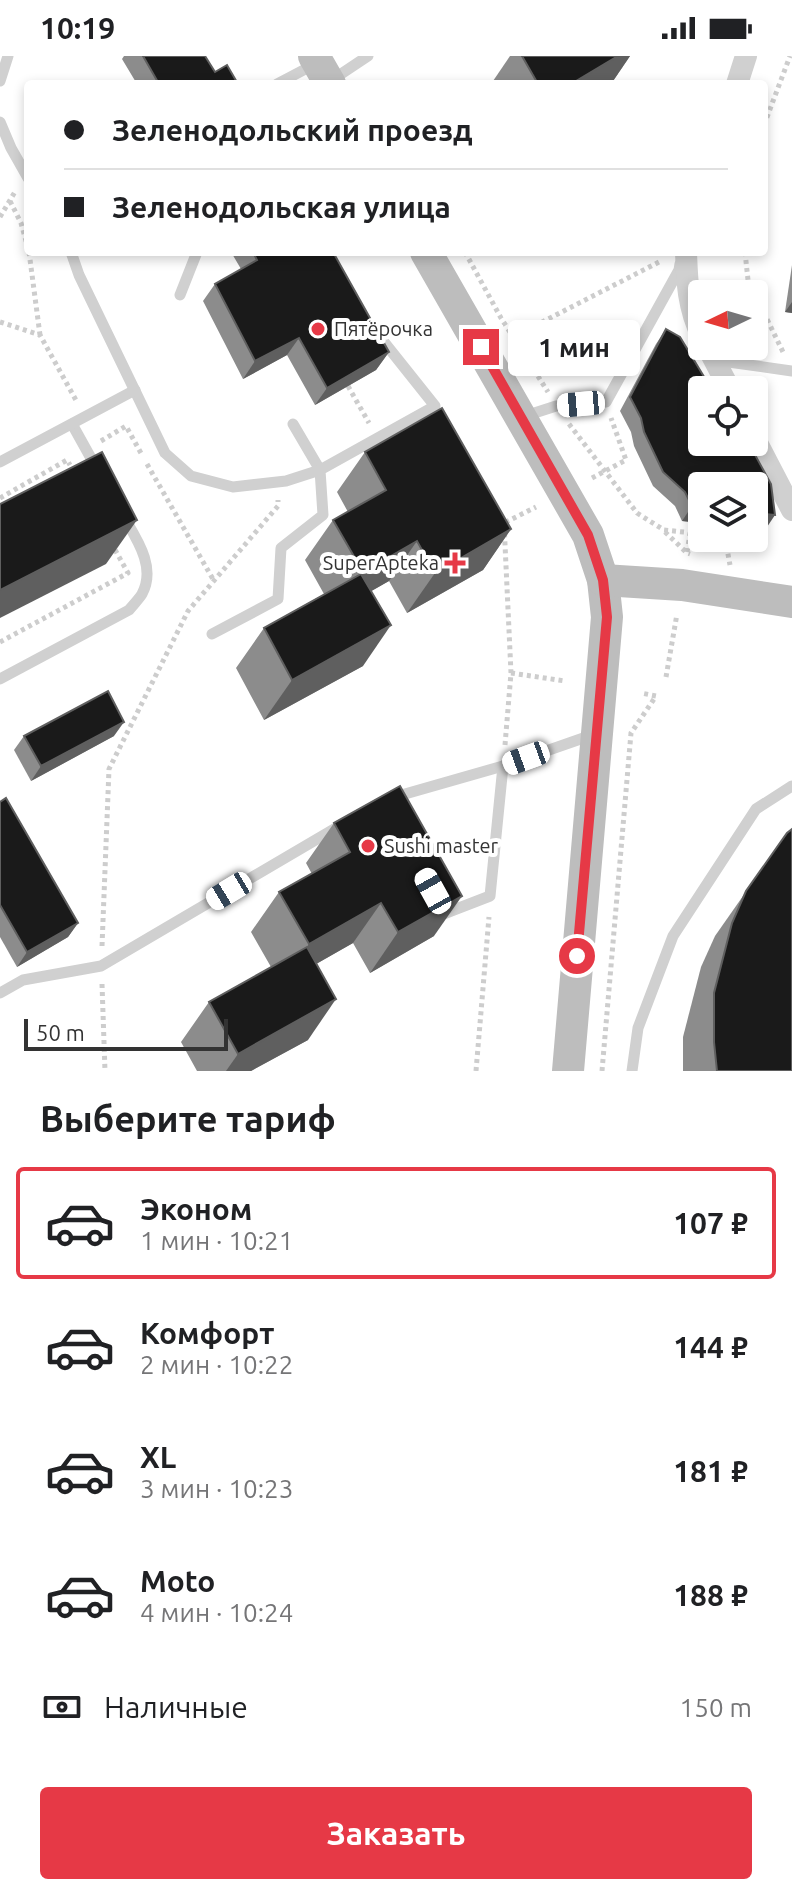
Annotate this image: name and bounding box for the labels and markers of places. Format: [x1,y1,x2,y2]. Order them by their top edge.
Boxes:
place label: Пятёрочка [334,317,433,340]
marker: Пятёрочка [309,320,327,338]
place label: SuperApteka [323,551,439,574]
marker: SuperApteka [446,554,464,572]
place label: Sushi master [384,834,499,857]
marker: Sushi master [359,837,377,855]

